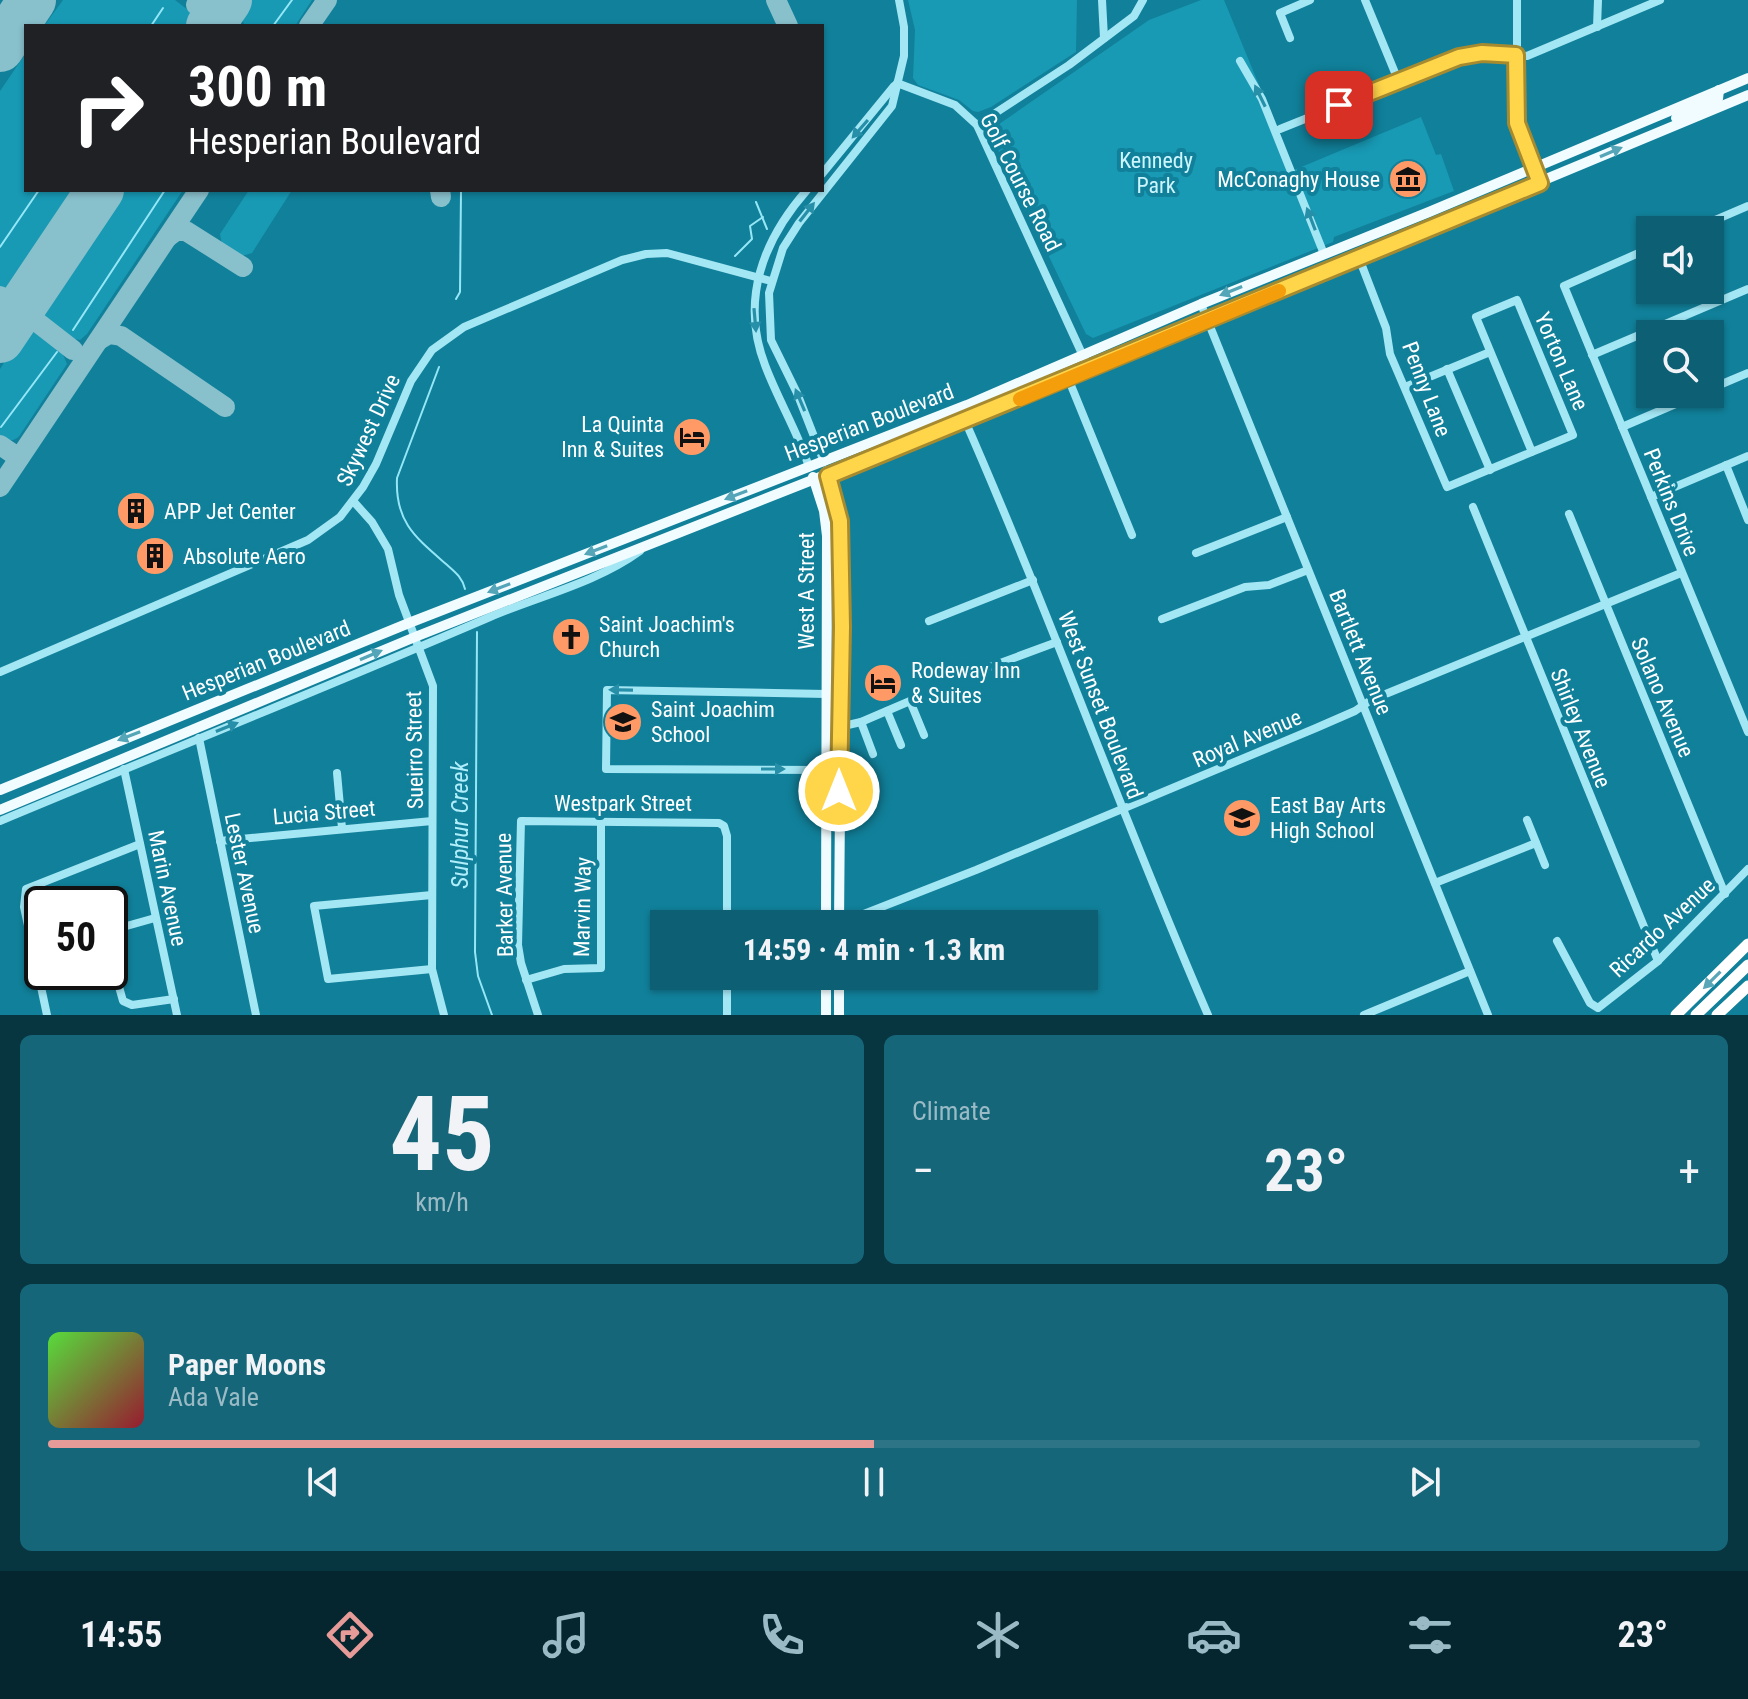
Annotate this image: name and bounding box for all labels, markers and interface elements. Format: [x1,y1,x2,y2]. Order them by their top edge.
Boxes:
text: 300 m [188,54,327,120]
icon: right [56,56,160,160]
pin [1305,71,1373,139]
icon: arrive [1317,83,1361,127]
one-way arrow [1253,84,1267,107]
street label: Golf Course Road [975,109,1066,255]
one-way arrow [852,119,870,138]
text: Hesperian Boulevard [188,121,481,163]
one-way arrow [1599,146,1623,159]
park label: Kennedy Park [1119,148,1193,198]
museum icon: McConaghy House [1387,158,1429,200]
place label: McConaghy House [1217,167,1380,192]
one-way arrow [798,202,814,222]
one-way arrow [1304,207,1317,231]
map controls [1636,216,1724,408]
button: sound [1636,216,1724,304]
one-way arrow [1219,285,1243,298]
one-way arrow [749,308,762,333]
street label: Yorton Lane [1530,308,1593,414]
button: search [1636,320,1724,408]
street label: Penny Lane [1397,338,1456,440]
street label: Skywest Drive [332,370,405,490]
street label: Hesperian Boulevard [781,379,957,466]
one-way arrow [793,388,806,412]
place label: La Quinta Inn & Suites [561,412,664,462]
hotel icon: La Quinta Inn & Suites [671,416,713,458]
street label: Perkins Drive [1639,445,1704,560]
one-way arrow [724,489,748,502]
building icon: APP Jet Center [115,490,157,532]
place label: APP Jet Center [164,499,296,524]
street label: West A Street [794,532,819,650]
building icon: Absolute Aero [134,535,176,577]
place label: Absolute Aero [183,544,306,569]
one-way arrow [584,544,608,557]
one-way arrow [487,582,511,595]
street label: Bartlett Avenue [1324,586,1397,719]
street label: West Sunset Boulevard [1053,608,1148,803]
place label: Saint Joachim's Church [599,612,735,662]
street label: Hesperian Boulevard [178,615,354,706]
church icon: Saint Joachim's Church [550,616,592,658]
street label: Solano Avenue [1626,633,1699,761]
one-way arrow [359,649,383,662]
place label: Rodeway Inn & Suites [911,658,1021,708]
hotel icon: Rodeway Inn & Suites [862,662,904,704]
street label: Shirley Avenue [1545,665,1616,792]
one-way arrow [608,684,633,696]
street label: Sueirro Street [401,691,428,809]
place label: Saint Joachim School [651,697,775,747]
school or university icon: Saint Joachim School [602,701,644,743]
street label: Royal Avenue [1189,704,1305,773]
one-way arrow [215,720,239,733]
one-way arrow [117,730,141,743]
position arrow [797,749,881,833]
water label: Sulphur Creek [446,761,474,889]
one-way arrow [761,763,786,775]
street label: Westpark Street [554,791,692,816]
place label: East Bay Arts High School [1270,793,1386,843]
street label: Lucia Street [272,796,376,829]
school or university icon: East Bay Arts High School [1221,797,1263,839]
street label: Lester Avenue [220,810,269,936]
street label: Marin Avenue [143,828,192,948]
street label: Barker Avenue [491,833,518,957]
street label: Marvin Way [569,857,596,957]
street label: Ricardo Avenue [1605,872,1720,982]
speed limit sign: 50 [24,886,128,990]
text: 14:59 · 4 min · 1.3 km [743,932,1005,967]
one-way arrow [1703,970,1722,989]
text: 45 [389,1074,495,1195]
text: Climate [912,1096,991,1126]
text: 23° [1264,1135,1348,1206]
text: − [912,1145,934,1197]
text: + [1678,1145,1700,1197]
text: km/h [415,1187,469,1217]
text: Paper Moons [168,1347,326,1382]
text: Ada Vale [168,1382,259,1412]
icon: previous [301,1460,345,1504]
icon: pause [852,1460,896,1504]
icon: next [1403,1460,1447,1504]
icon: directions [322,1607,378,1663]
icon: music [538,1607,594,1663]
icon: phone [754,1607,810,1663]
icon: climate [970,1607,1026,1663]
icon: car [1186,1607,1242,1663]
icon: filters [1402,1607,1458,1663]
text: 14:55 [80,1614,163,1656]
text: 23° [1618,1614,1668,1656]

